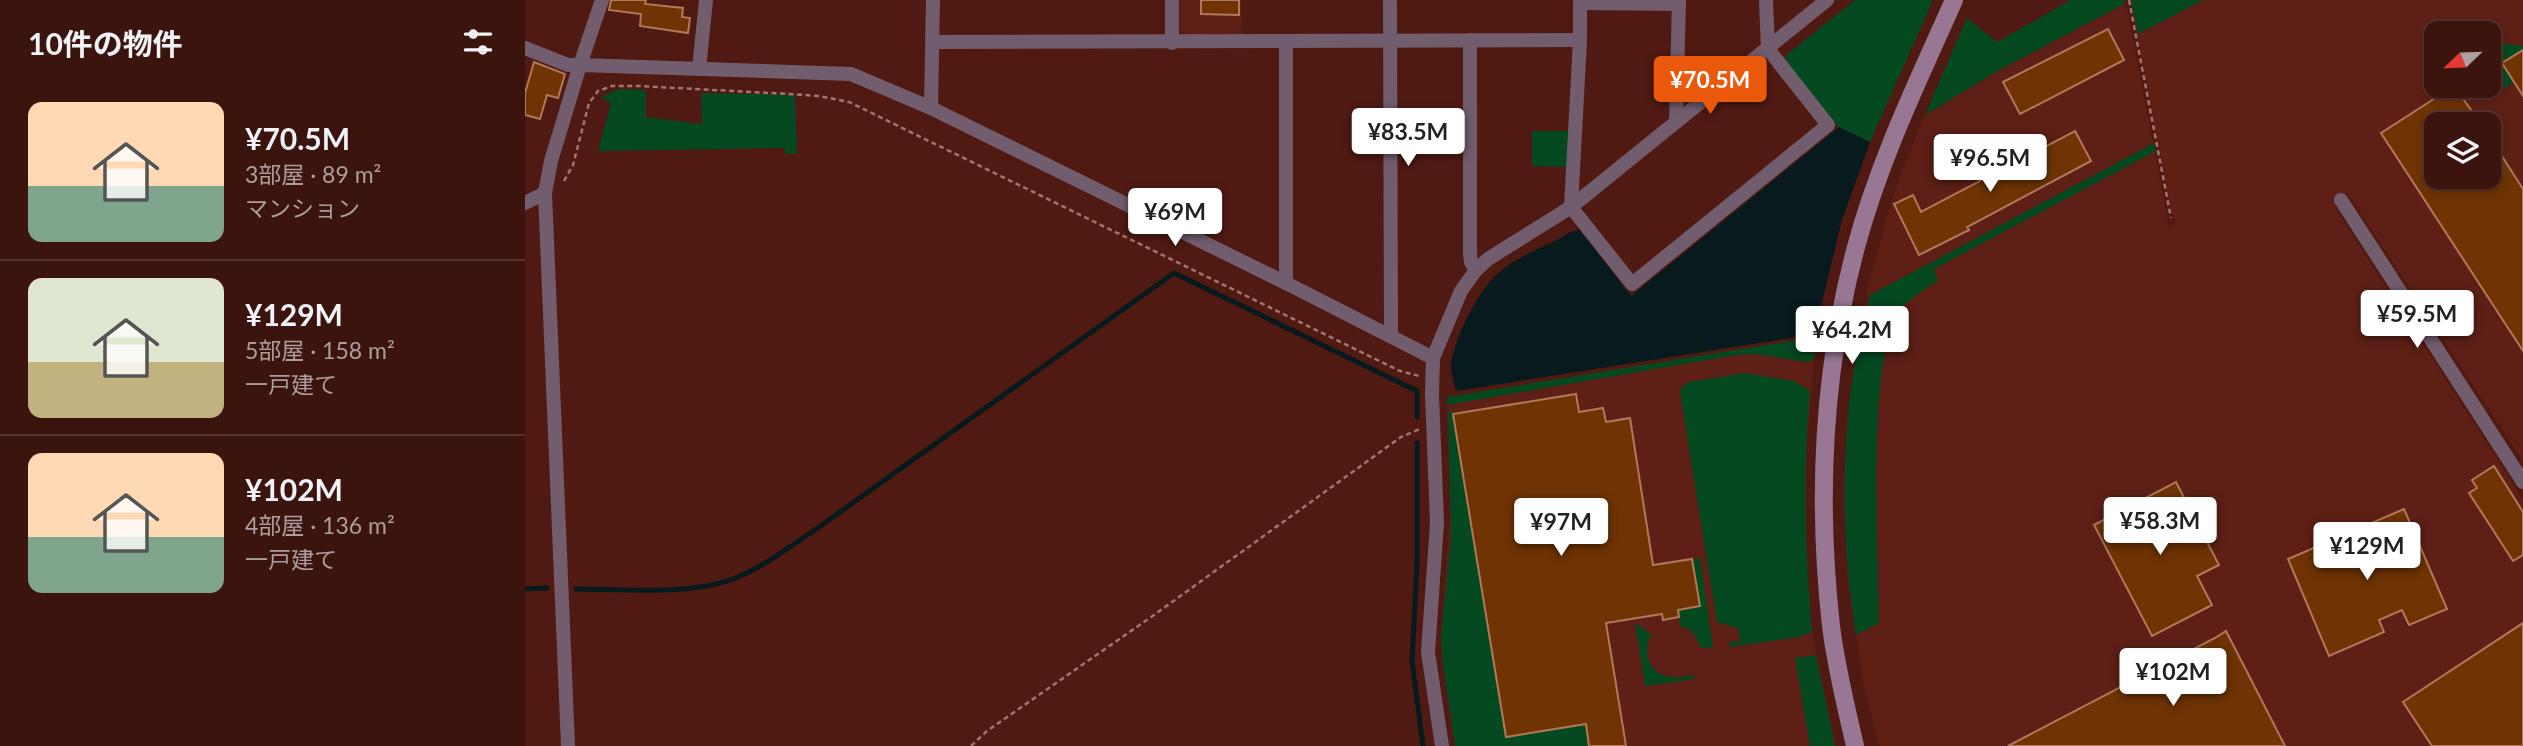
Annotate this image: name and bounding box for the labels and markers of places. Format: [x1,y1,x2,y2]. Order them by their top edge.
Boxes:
pin: ¥70.5M [1653,57,1767,116]
pin: ¥83.5M [1351,108,1465,168]
pin: ¥96.5M [1933,134,2047,194]
pin: ¥69M [1134,188,1216,248]
pin: ¥59.5M [2360,290,2474,350]
pin: ¥64.2M [1795,306,1909,366]
pin: ¥97M [1520,498,1602,558]
pin: ¥58.3M [2103,498,2217,557]
pin: ¥129M [2318,522,2416,582]
pin: ¥102M [2124,648,2222,708]

